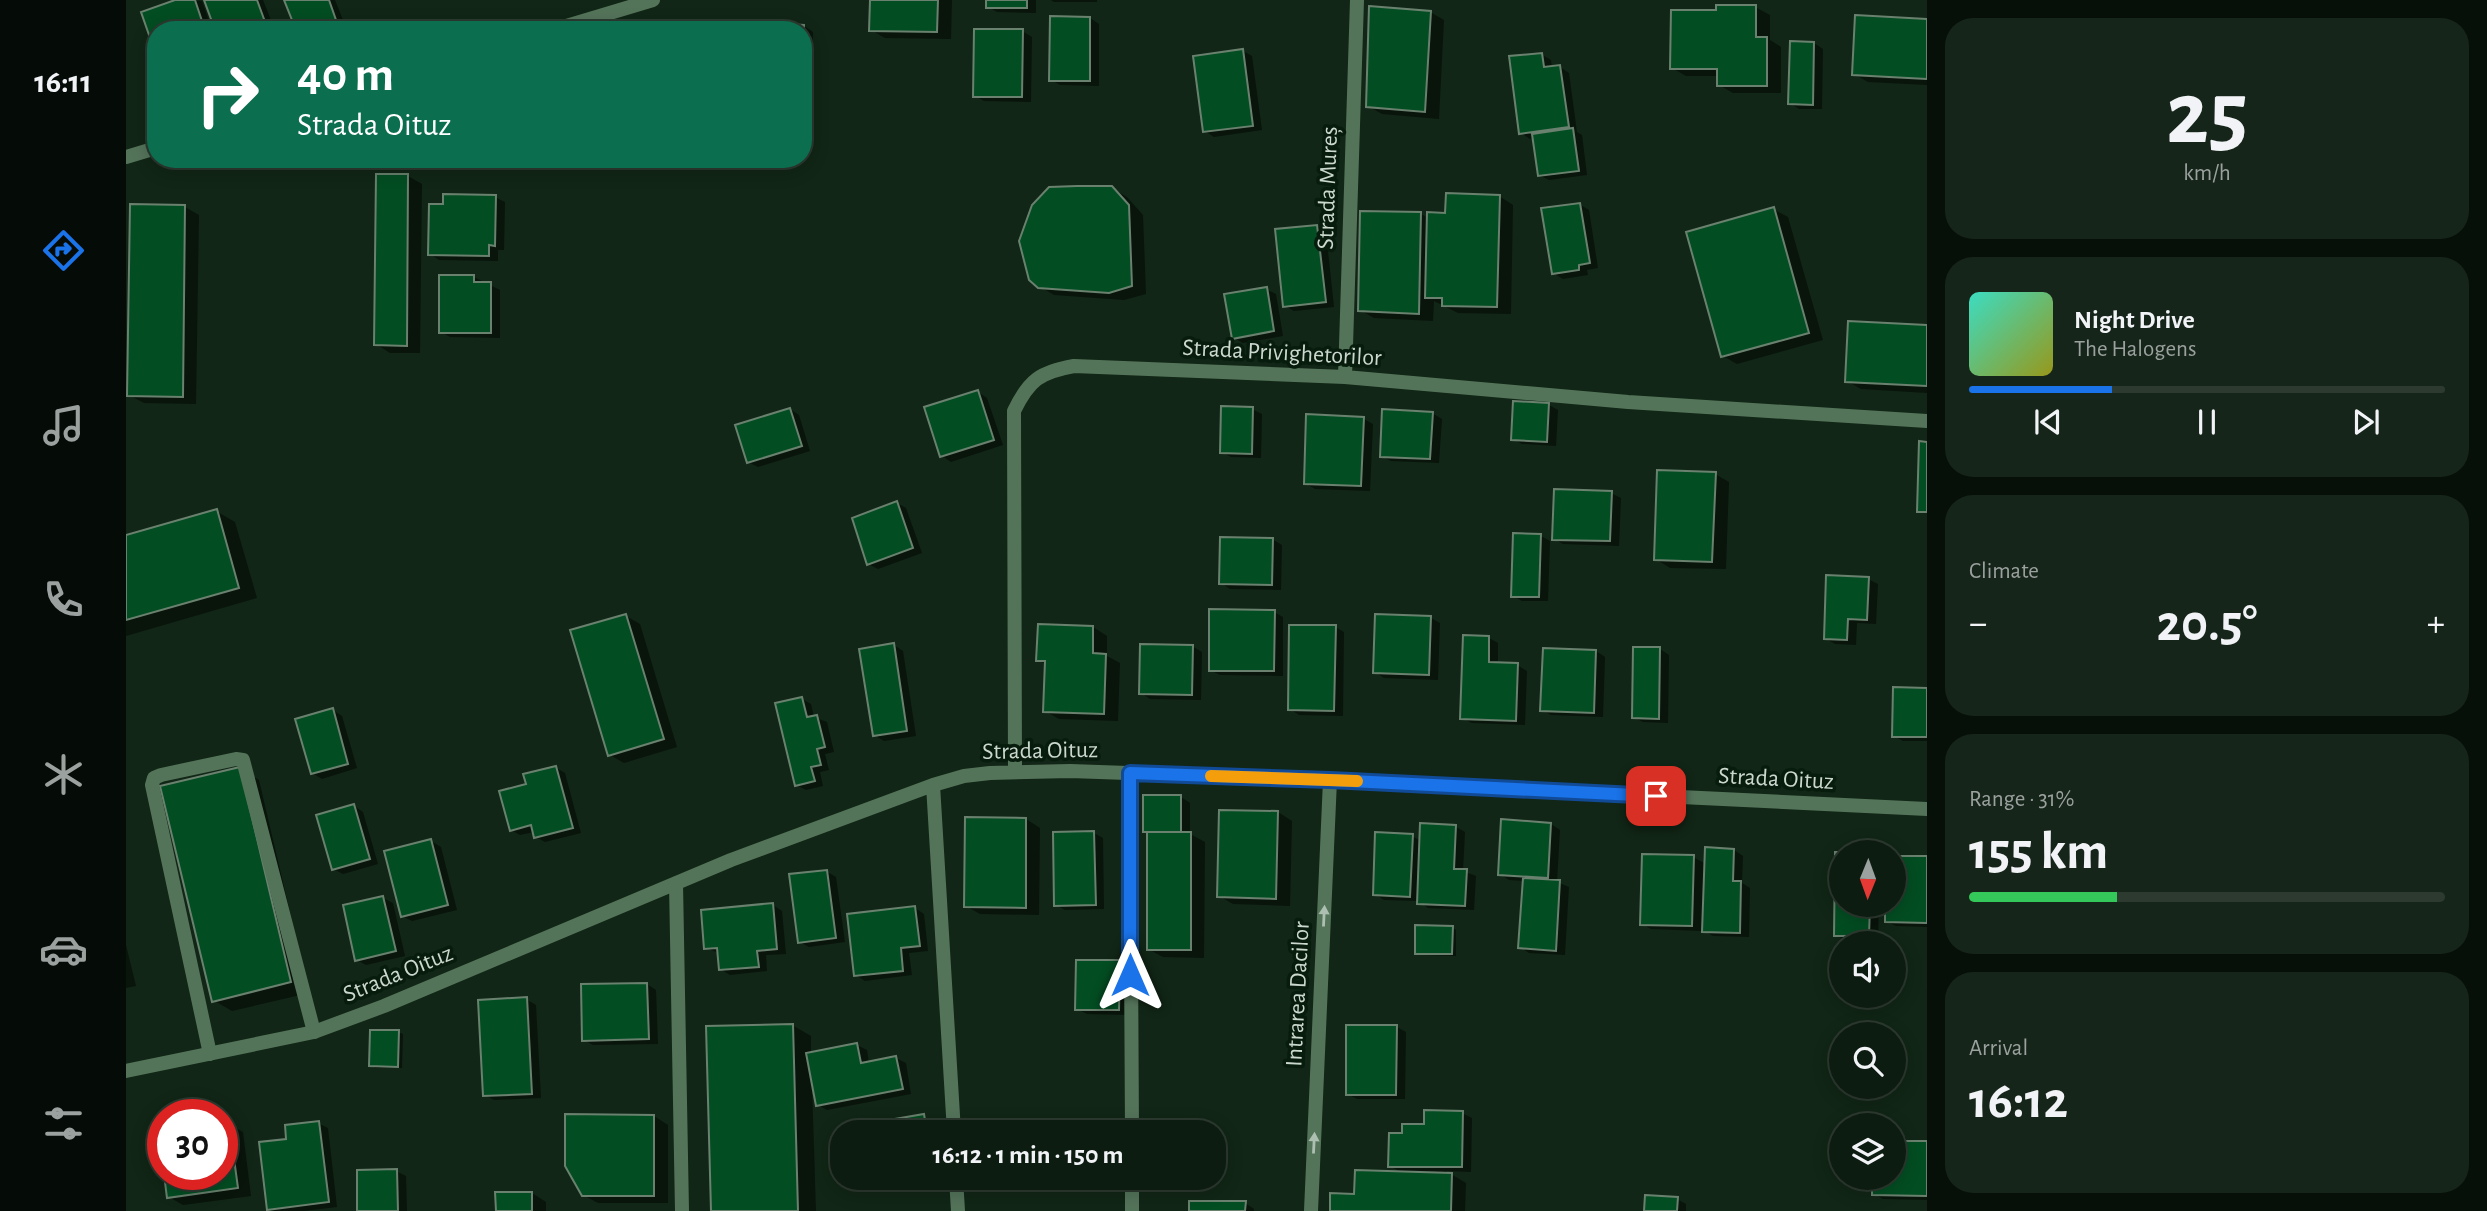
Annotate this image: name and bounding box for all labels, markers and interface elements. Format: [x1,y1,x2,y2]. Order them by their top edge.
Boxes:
icon: right [182,49,273,140]
text: 40 m [297,51,394,100]
text: 16:11 [34,66,92,98]
text: 25 [2166,69,2248,160]
text: Strada Oituz [297,109,452,141]
street label: Strada Mureș [1314,126,1343,250]
text: km/h [2183,162,2231,185]
icon: directions [39,226,88,275]
text: Night Drive [2074,307,2195,333]
street label: Strada Privighetorilor [1182,336,1383,370]
text: The Halogens [2074,338,2196,361]
icon: music [39,401,88,450]
icon: previous [2029,403,2067,441]
icon: pause [2188,403,2226,441]
icon: next [2347,403,2385,441]
text: Climate [1969,560,2039,583]
icon: phone [39,575,88,624]
text: 20.5° [2156,598,2258,650]
text: − [1969,605,1987,643]
text: + [2427,605,2445,643]
street label: Strada Oituz [982,738,1098,764]
icon: climate [39,750,88,799]
street label: Strada Oituz [1718,764,1835,794]
pin [1626,766,1686,826]
icon: arrive [1637,777,1675,815]
text: Range · 31% [1969,788,2075,811]
text: 155 km [1969,826,2108,878]
north arrow [1829,840,1906,917]
map controls [1829,840,1906,1190]
one-way arrow [1319,904,1330,926]
street label: Intrarea Dacilor [1282,921,1314,1067]
icon: car [39,925,88,974]
button: sound [1829,931,1906,1008]
position arrow [1093,938,1167,1012]
street label: Strada Oituz [340,941,456,1007]
button: search [1829,1022,1906,1099]
text: Arrival [1969,1037,2028,1060]
text: 16:12 [1969,1075,2068,1127]
icon: filters [39,1099,88,1148]
speed limit sign: 30 [147,1099,238,1190]
button: layers [1829,1113,1906,1190]
one-way arrow [1308,1132,1319,1154]
text: 16:12 · 1 min · 150 m [933,1142,1123,1168]

